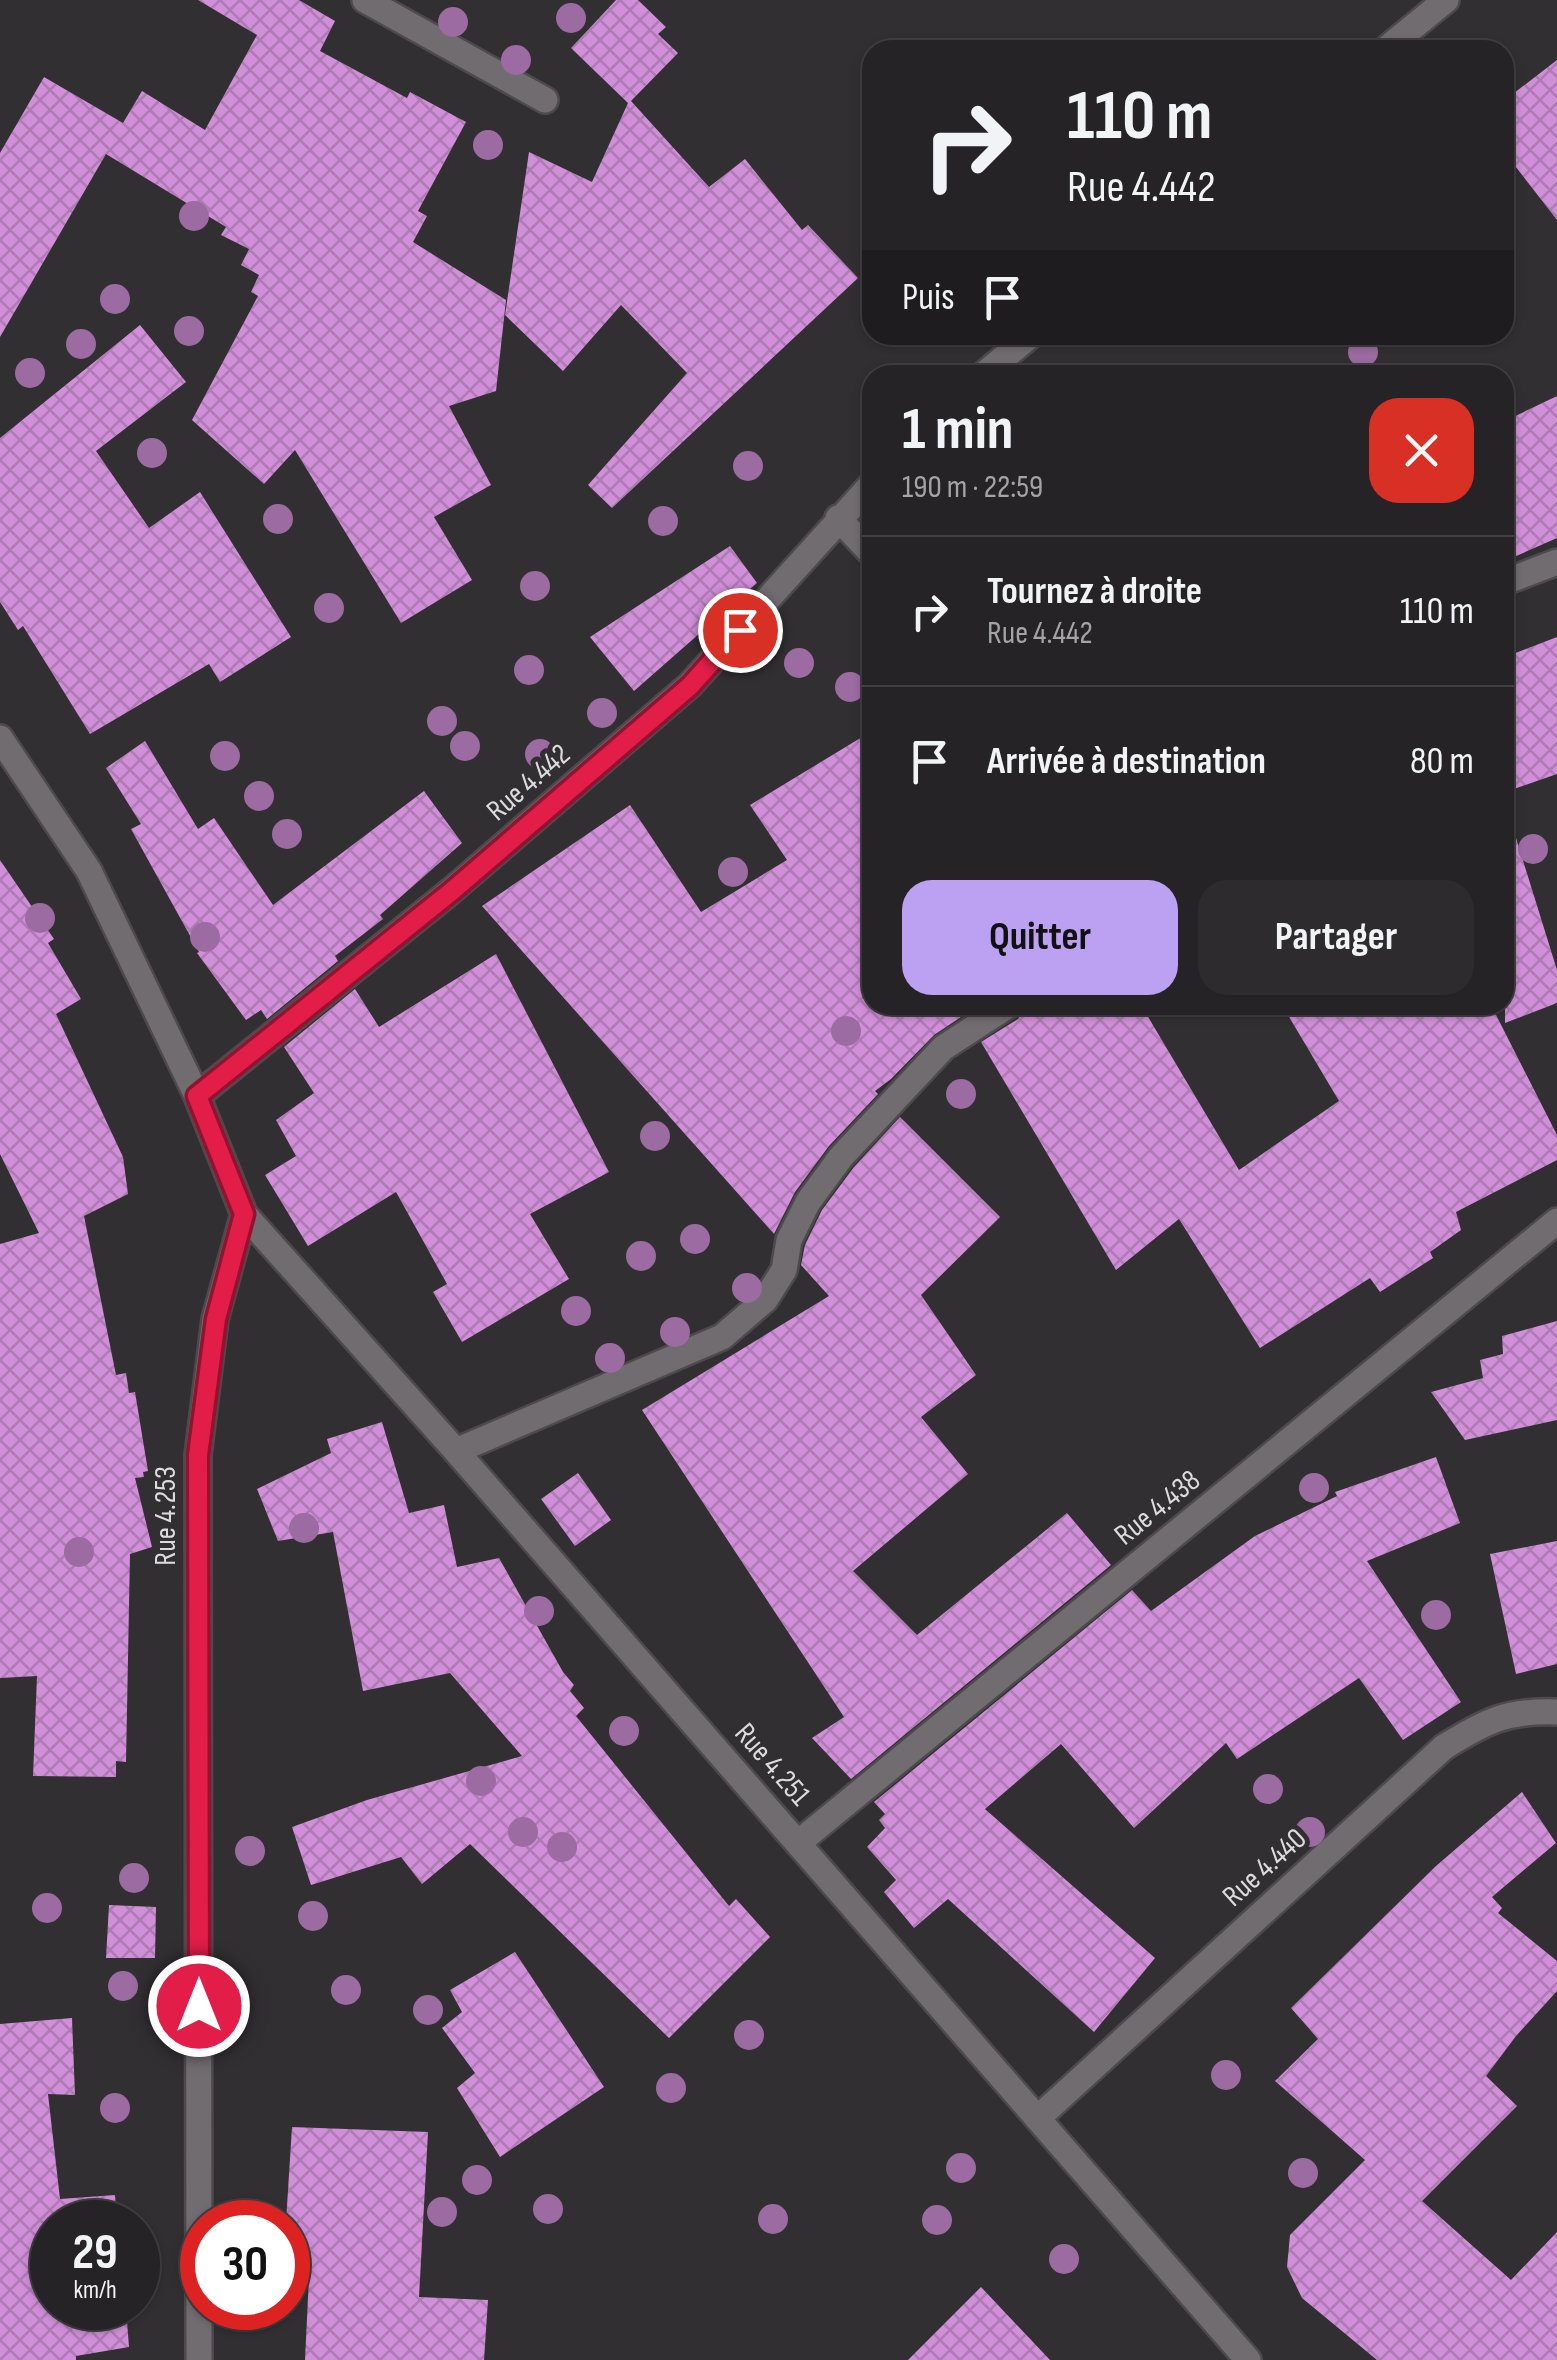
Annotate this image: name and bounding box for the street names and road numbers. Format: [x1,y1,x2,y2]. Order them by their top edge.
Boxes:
street label: Rue 4.442 [479,737,578,829]
street label: Rue 4.438 [1108,1462,1208,1553]
street label: Rue 4.253 [148,1466,184,1566]
street label: Rue 4.251 [727,1716,818,1814]
street label: Rue 4.440 [1215,1821,1314,1915]

